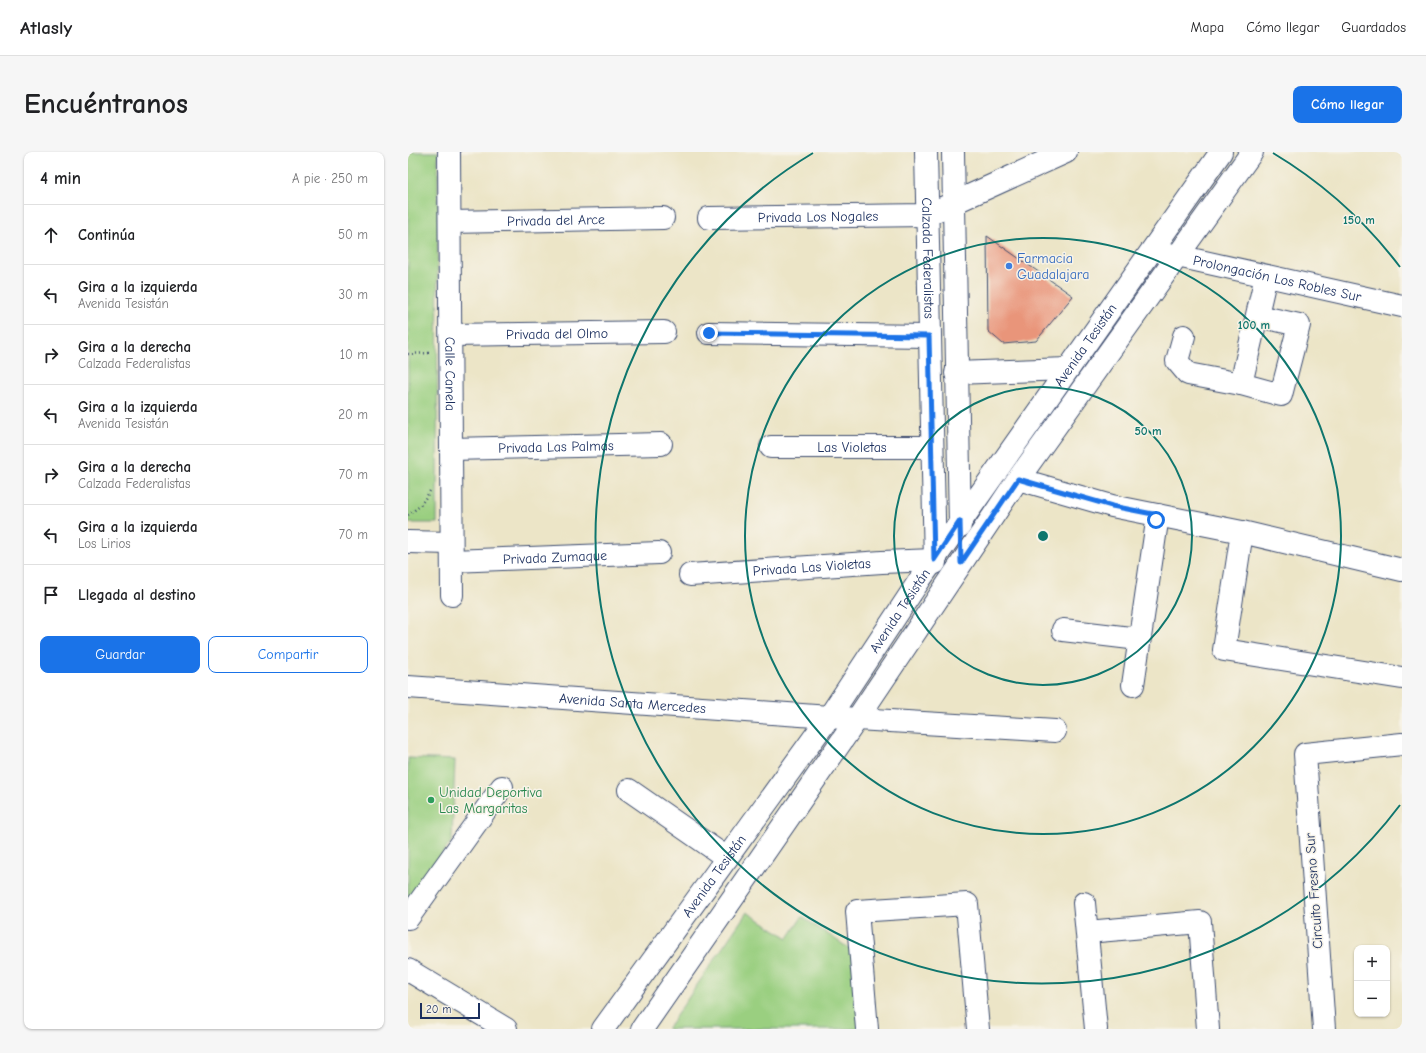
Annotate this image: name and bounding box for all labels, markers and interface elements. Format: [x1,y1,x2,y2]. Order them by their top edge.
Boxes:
text: Atlasly [20,17,72,39]
text: Mapa [1191,19,1224,36]
text: Cómo llegar [1246,19,1319,36]
text: Guardados [1341,19,1406,36]
button: Cómo llegar [1293,86,1402,123]
text: Encuéntranos [24,88,188,120]
text: 4 min [40,169,81,188]
text: A pie · 250 m [292,171,368,186]
street label: Calzada Federalistas [918,197,938,319]
street label: Privada Los Nogales [758,207,879,226]
street label: Privada del Arce [507,211,605,229]
text: 150 m [1343,213,1375,227]
icon: ahead [40,224,62,246]
text: Continúa [78,226,135,244]
text: 50 m [338,227,368,242]
place label: Farmacia Guadalajara [1017,250,1089,283]
street label: Prolongación Los Robles Sur [1191,251,1363,305]
marker: Farmacia Guadalajara [1004,261,1014,271]
text: Gira a la izquierda [78,278,198,296]
icon: left [40,284,62,306]
text: 30 m [338,287,368,302]
text: Avenida Tesistán [78,296,169,311]
street label: Avenida Tesistán [1050,300,1120,390]
text: 100 m [1238,318,1270,332]
street label: Privada del Olmo [506,324,608,343]
route end [700,324,718,342]
street label: Calle Canela [442,337,459,411]
text: Gira a la derecha [78,338,191,356]
icon: right [40,344,62,366]
text: 10 m [340,347,368,362]
text: Calzada Federalistas [78,356,191,371]
text: Gira a la izquierda [78,398,198,416]
icon: left [40,404,62,426]
text: 20 m [338,407,368,422]
text: Avenida Tesistán [78,416,169,431]
text: 50 m [1134,424,1162,438]
street label: Privada Las Palmas [498,437,614,456]
street label: Las Violetas [817,439,887,456]
text: Gira a la derecha [78,458,191,476]
icon: right [40,464,62,486]
text: 70 m [339,467,368,482]
text: Calzada Federalistas [78,476,191,491]
route start [1147,511,1165,529]
text: Gira a la izquierda [78,518,198,536]
icon: left [40,524,62,546]
text: 70 m [339,527,368,542]
centre of rings [1036,529,1050,543]
text: Los Lirios [78,536,131,551]
street label: Privada Zumaque [502,547,607,568]
street label: Privada Las Violetas [752,554,871,579]
street label: Avenida Tesistán [865,565,934,656]
icon: arrive [40,584,62,606]
text: Llegada al destino [78,586,196,604]
button: Guardar [40,636,200,673]
button: Compartir [208,636,368,673]
street label: Avenida Santa Mercedes [558,689,707,717]
place label: Unidad Deportiva Las Margaritas [439,784,543,817]
marker: Unidad Deportiva Las Margaritas [426,795,436,805]
street label: Avenida Tesistán [678,831,749,920]
street label: Circuito Fresno Sur [1301,832,1327,950]
map controls [1354,945,1390,1017]
button: + [1354,945,1390,981]
button: − [1354,981,1390,1017]
scale bar [420,1001,480,1020]
text: 20 m [426,1003,451,1016]

